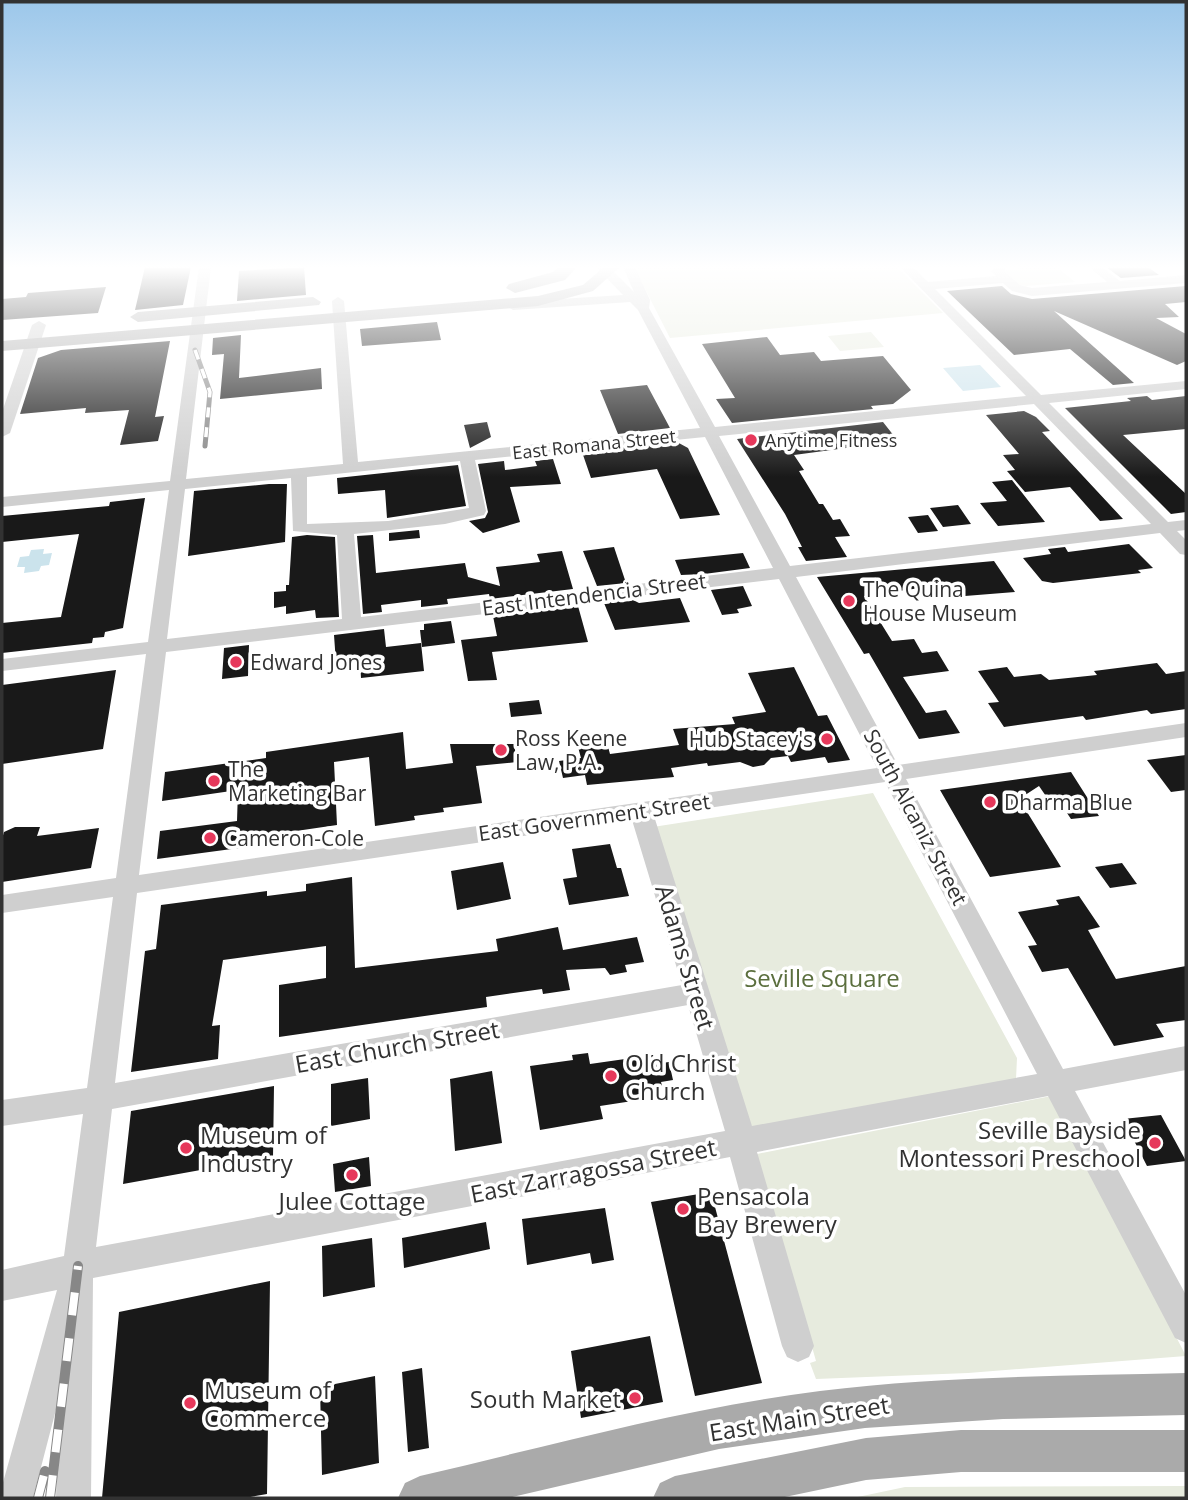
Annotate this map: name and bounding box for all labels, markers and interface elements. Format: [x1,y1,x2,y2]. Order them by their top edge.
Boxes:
street label: East Romana Street [511,423,677,465]
place label: Anytime Fitness [765,428,897,452]
marker: Anytime Fitness [743,432,759,448]
street label: East Intendencia Street [480,566,708,622]
place label: The Quina House Museum [863,575,1017,627]
marker: The Quina House Museum [841,593,857,609]
place label: Edward Jones [250,648,382,676]
marker: Edward Jones [228,654,244,670]
place label: Ross Keene Law, P.A. [515,724,627,776]
street label: South Alcaniz Street [858,724,974,910]
place label: Hub Stacey's [689,725,813,753]
marker: Hub Stacey's [819,731,835,747]
marker: Ross Keene Law, P.A. [493,742,509,758]
place label: The Marketing Bar [228,755,367,807]
marker: The Marketing Bar [206,773,222,789]
street label: East Government Street [476,787,712,847]
place label: Dharma Blue [1004,788,1132,816]
marker: Dharma Blue [982,794,998,810]
place label: Cameron-Cole [224,824,364,852]
marker: Cameron-Cole [202,830,218,846]
street label: Adams Street [648,880,724,1034]
park label: Seville Square [744,961,900,994]
street label: East Church Street [292,1012,502,1080]
place label: Old Christ Church [625,1046,736,1107]
marker: Old Christ Church [603,1068,619,1084]
place label: Seville Bayside Montessori Preschool [899,1113,1141,1174]
place label: Museum of Industry [200,1118,329,1179]
street label: East Zarragossa Street [467,1130,719,1210]
marker: Seville Bayside Montessori Preschool [1147,1135,1163,1151]
marker: Museum of Industry [178,1140,194,1156]
marker: Julee Cottage [344,1167,360,1183]
place label: Pensacola Bay Brewery [697,1179,838,1240]
place label: Julee Cottage [277,1184,425,1217]
marker: Pensacola Bay Brewery [675,1201,691,1217]
place label: Museum of Commerce [204,1373,333,1434]
place label: South Market [470,1382,621,1415]
street label: East Main Street [707,1387,891,1449]
marker: South Market [627,1390,643,1406]
marker: Museum of Commerce [182,1395,198,1411]

